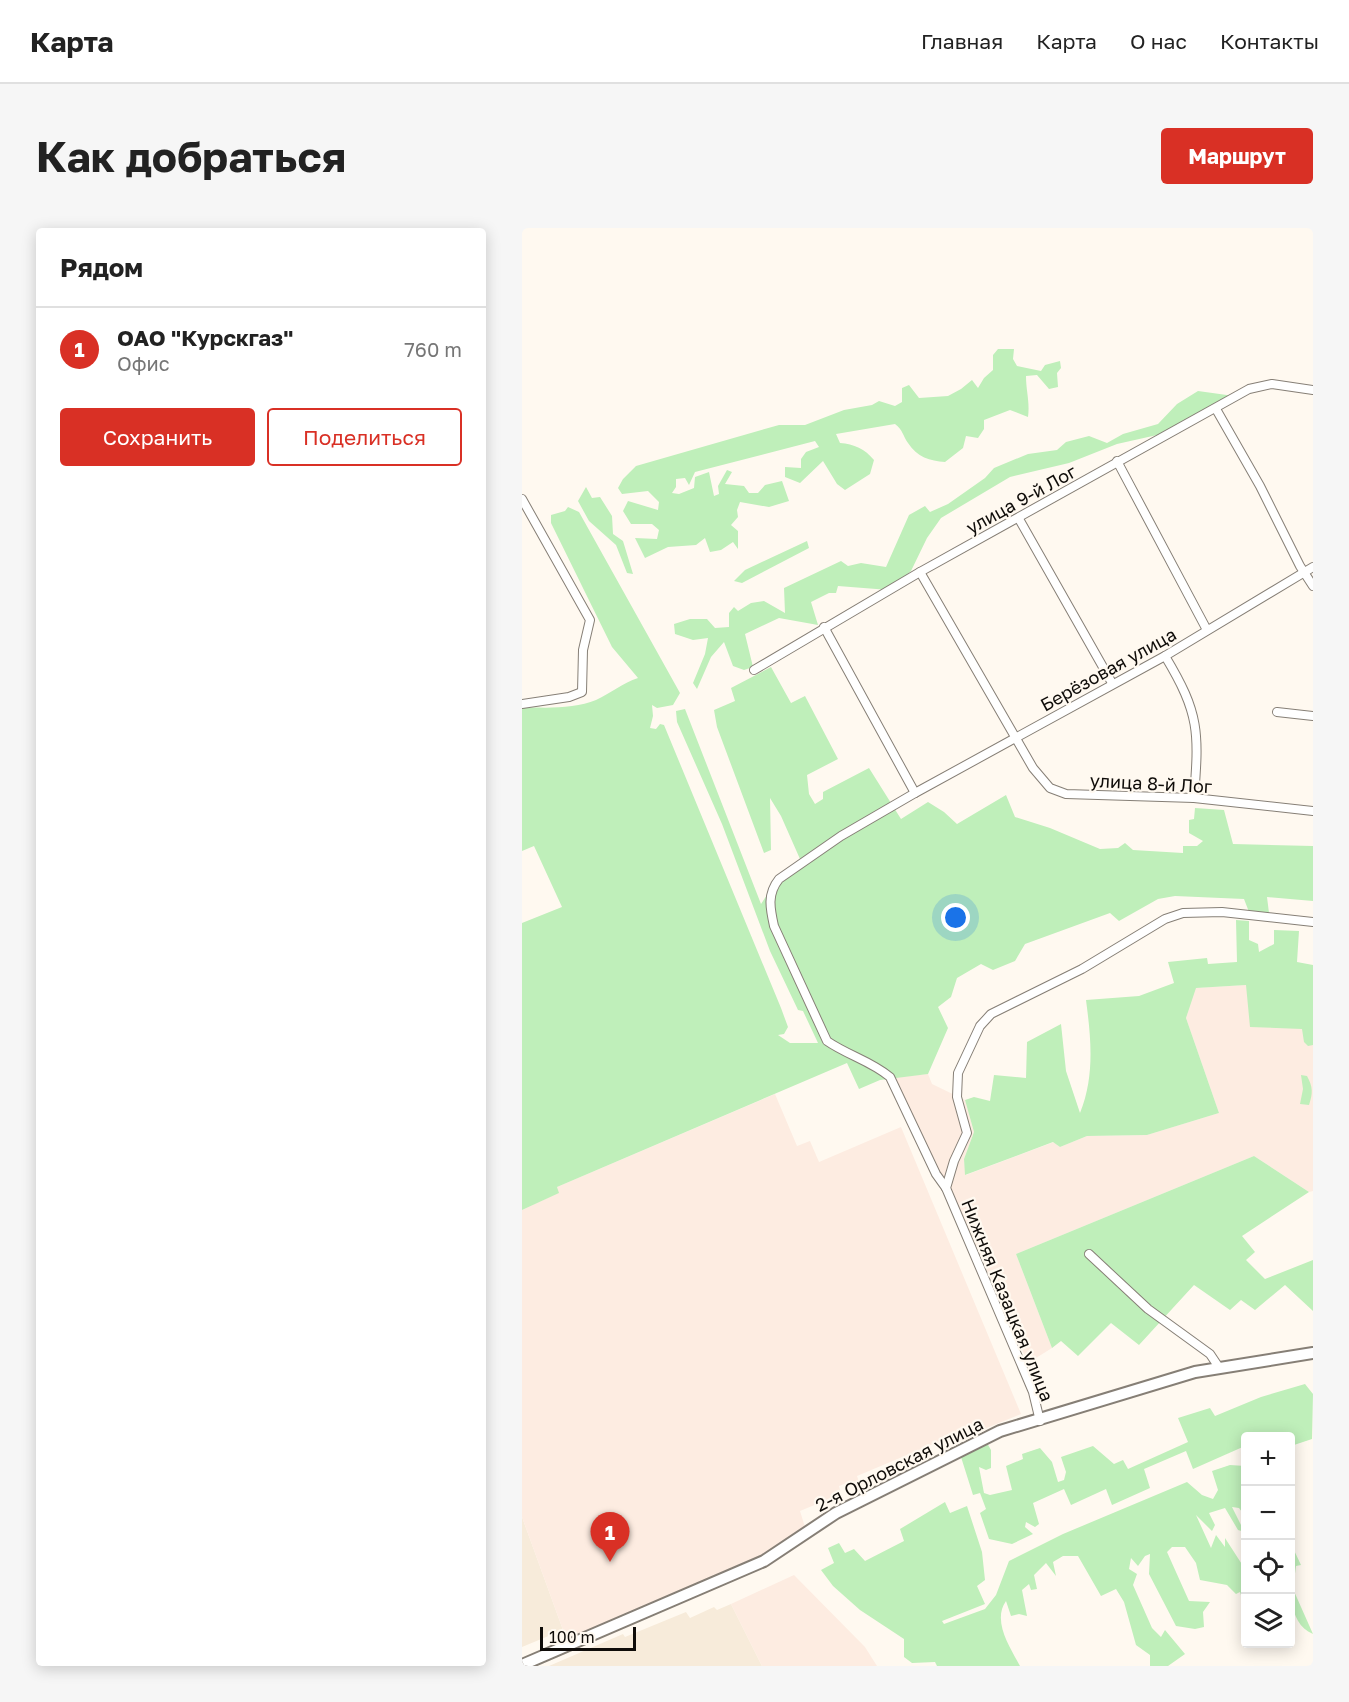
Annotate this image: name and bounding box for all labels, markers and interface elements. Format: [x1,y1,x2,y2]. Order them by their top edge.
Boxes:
text: Карта [30,25,114,58]
text: Главная [921,28,1003,54]
text: Карта [1036,28,1097,54]
text: О нас [1130,28,1187,54]
text: Контакты [1220,28,1319,54]
button: Маршрут [1161,128,1313,184]
text: Как добраться [36,131,346,181]
text: Рядом [60,252,143,283]
text: ОАО "Курскгаз" [117,324,293,351]
text: 1 [74,337,85,361]
text: 760 m [404,337,462,361]
text: Офис [117,351,170,375]
button: Сохранить [60,408,255,466]
button: Поделиться [267,408,462,466]
street label: улица 9-й Лог [962,460,1080,538]
street label: Берёзовая улица [1036,623,1180,715]
street label: улица 8-й Лог [1089,769,1213,797]
your location [941,903,970,932]
street label: Нижняя Казацкая улица [957,1196,1059,1404]
street label: 2-я Орловская улица [811,1412,987,1516]
map controls [1241,1432,1295,1648]
button: + [1241,1432,1295,1486]
button: − [1241,1486,1295,1540]
pin: 1 [590,1512,629,1562]
button: locate [1241,1540,1295,1594]
button: layers [1241,1594,1295,1648]
scale bar [540,1624,636,1652]
text: 100 m [549,1627,595,1647]

